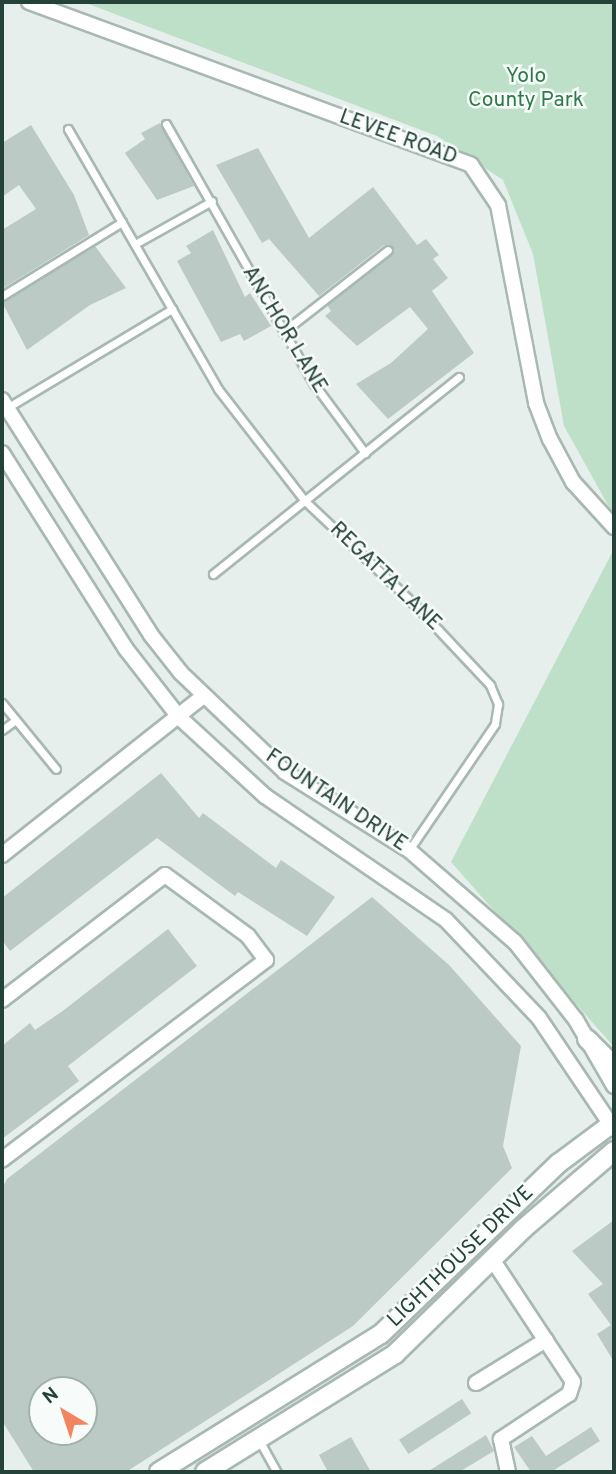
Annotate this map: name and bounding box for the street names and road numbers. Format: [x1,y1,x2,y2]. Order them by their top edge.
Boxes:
street label: LEVEE ROAD [336,105,460,171]
street label: ANCHOR LANE [236,262,332,398]
street label: REGATTA LANE [324,517,446,637]
street label: FOUNTAIN DRIVE [260,744,412,858]
street label: LIGHTHOUSE DRIVE [383,1181,539,1333]

